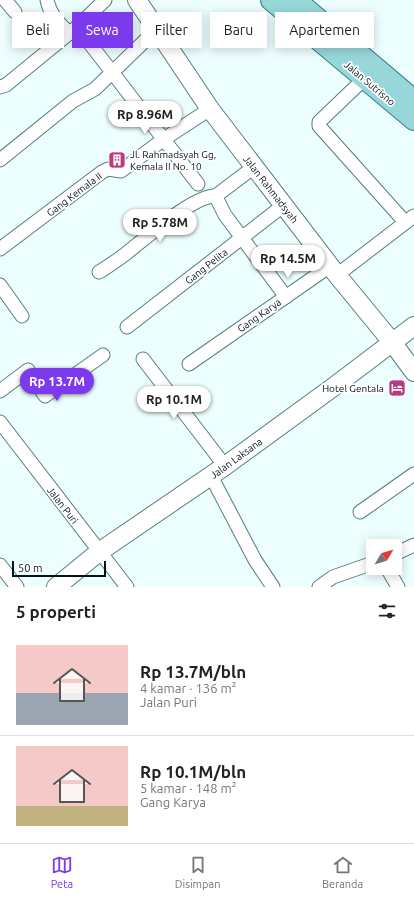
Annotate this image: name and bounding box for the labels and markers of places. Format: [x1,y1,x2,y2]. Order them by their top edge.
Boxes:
pin: Rp 8.96M [104,101,186,135]
place label: Jl. Rahmadsyah Gg, Kemala II No. 10 [130,149,216,172]
building icon: Jl. Rahmadsyah Gg, Kemala II No. 10 [107,150,127,170]
pin: Rp 5.78M [119,209,201,243]
pin: Rp 14.5M [247,245,329,279]
pin: Rp 13.7M [16,368,98,402]
hotel icon: Hotel Gentala [387,378,407,398]
place label: Hotel Gentala [322,383,384,394]
pin: Rp 10.1M [133,386,215,420]

